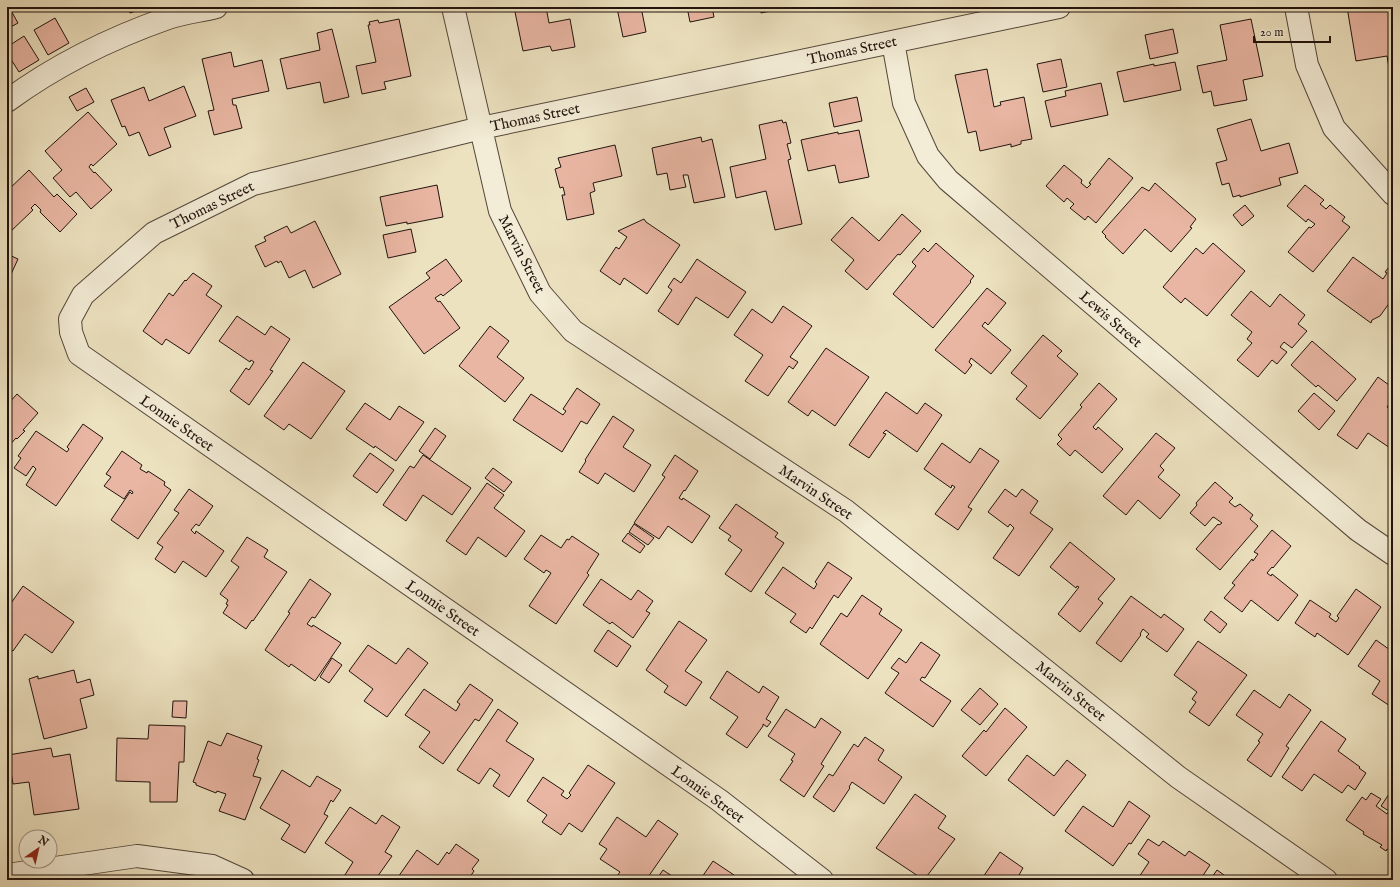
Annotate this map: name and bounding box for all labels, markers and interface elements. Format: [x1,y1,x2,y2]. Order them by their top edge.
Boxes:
scale bar [1254,18,1330,44]
text: 20 m [1260,25,1283,40]
street label: Thomas Street [806,32,899,69]
street label: Thomas Street [489,99,582,136]
street label: Thomas Street [167,177,257,234]
street label: Marvin Street [494,212,549,297]
street label: Lewis Street [1075,287,1146,352]
street label: Lonnie Street [136,391,217,456]
street label: Marvin Street [775,461,856,524]
street label: Lonnie Street [402,576,483,641]
street label: Marvin Street [1032,657,1110,726]
street label: Lonnie Street [667,761,748,827]
north arrow [18,829,58,869]
text: N [34,833,51,850]

